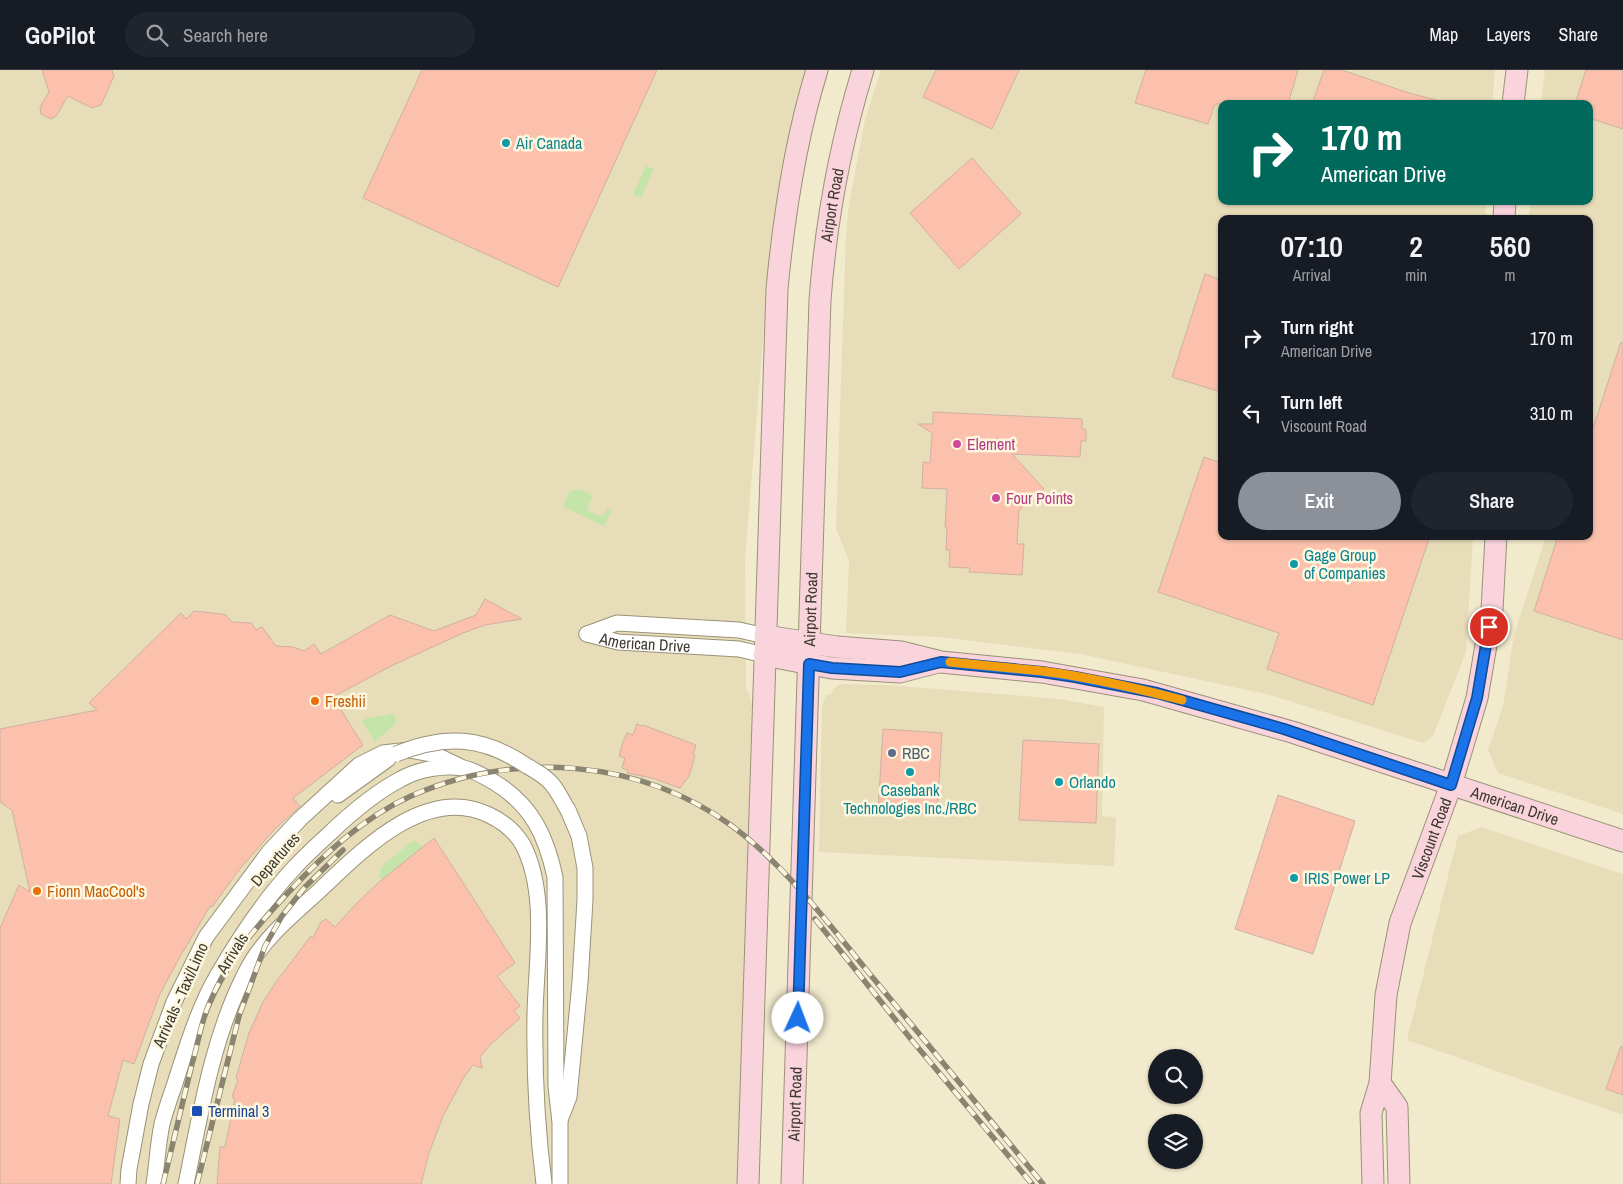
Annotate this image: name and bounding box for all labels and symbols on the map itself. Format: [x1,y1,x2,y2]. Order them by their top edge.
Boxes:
place label: Air Canada [515,132,583,154]
marker: Air Canada [500,137,512,149]
street label: Airport Road [815,166,849,244]
place label: Element [967,433,1015,455]
marker: Element [951,438,963,450]
place label: Four Points [1006,487,1073,509]
marker: Four Points [990,492,1002,504]
place label: Gage Group of Companies [1304,544,1386,584]
marker: Gage Group of Companies [1288,558,1300,570]
street label: Airport Road [798,572,822,648]
pin [1468,606,1510,648]
street label: American Drive [596,626,691,657]
place label: Freshii [325,690,366,712]
marker: Freshii [309,695,321,707]
place label: RBC [902,742,930,764]
marker: RBC [886,747,898,759]
marker: Casebank Technologies Inc./RBC [904,766,916,778]
place label: Orlando [1069,771,1116,793]
marker: Orlando [1053,776,1065,788]
place label: Casebank Technologies Inc./RBC [843,779,977,819]
street label: American Drive [1467,780,1562,830]
street label: Viscount Road [1406,794,1456,883]
street label: Departures [245,827,305,891]
place label: IRIS Power LP [1304,867,1390,889]
marker: IRIS Power LP [1288,872,1300,884]
place label: Fionn MacCool's [47,880,145,902]
marker: Fionn MacCool's [31,885,43,897]
street label: Arrivals [210,928,253,979]
street label: Arrivals - Taxi/Limo [147,939,213,1052]
position arrow [771,991,823,1043]
street label: Airport Road [782,1066,807,1143]
place label: Terminal 3 [208,1100,269,1122]
marker: Terminal 3 [190,1104,204,1118]

